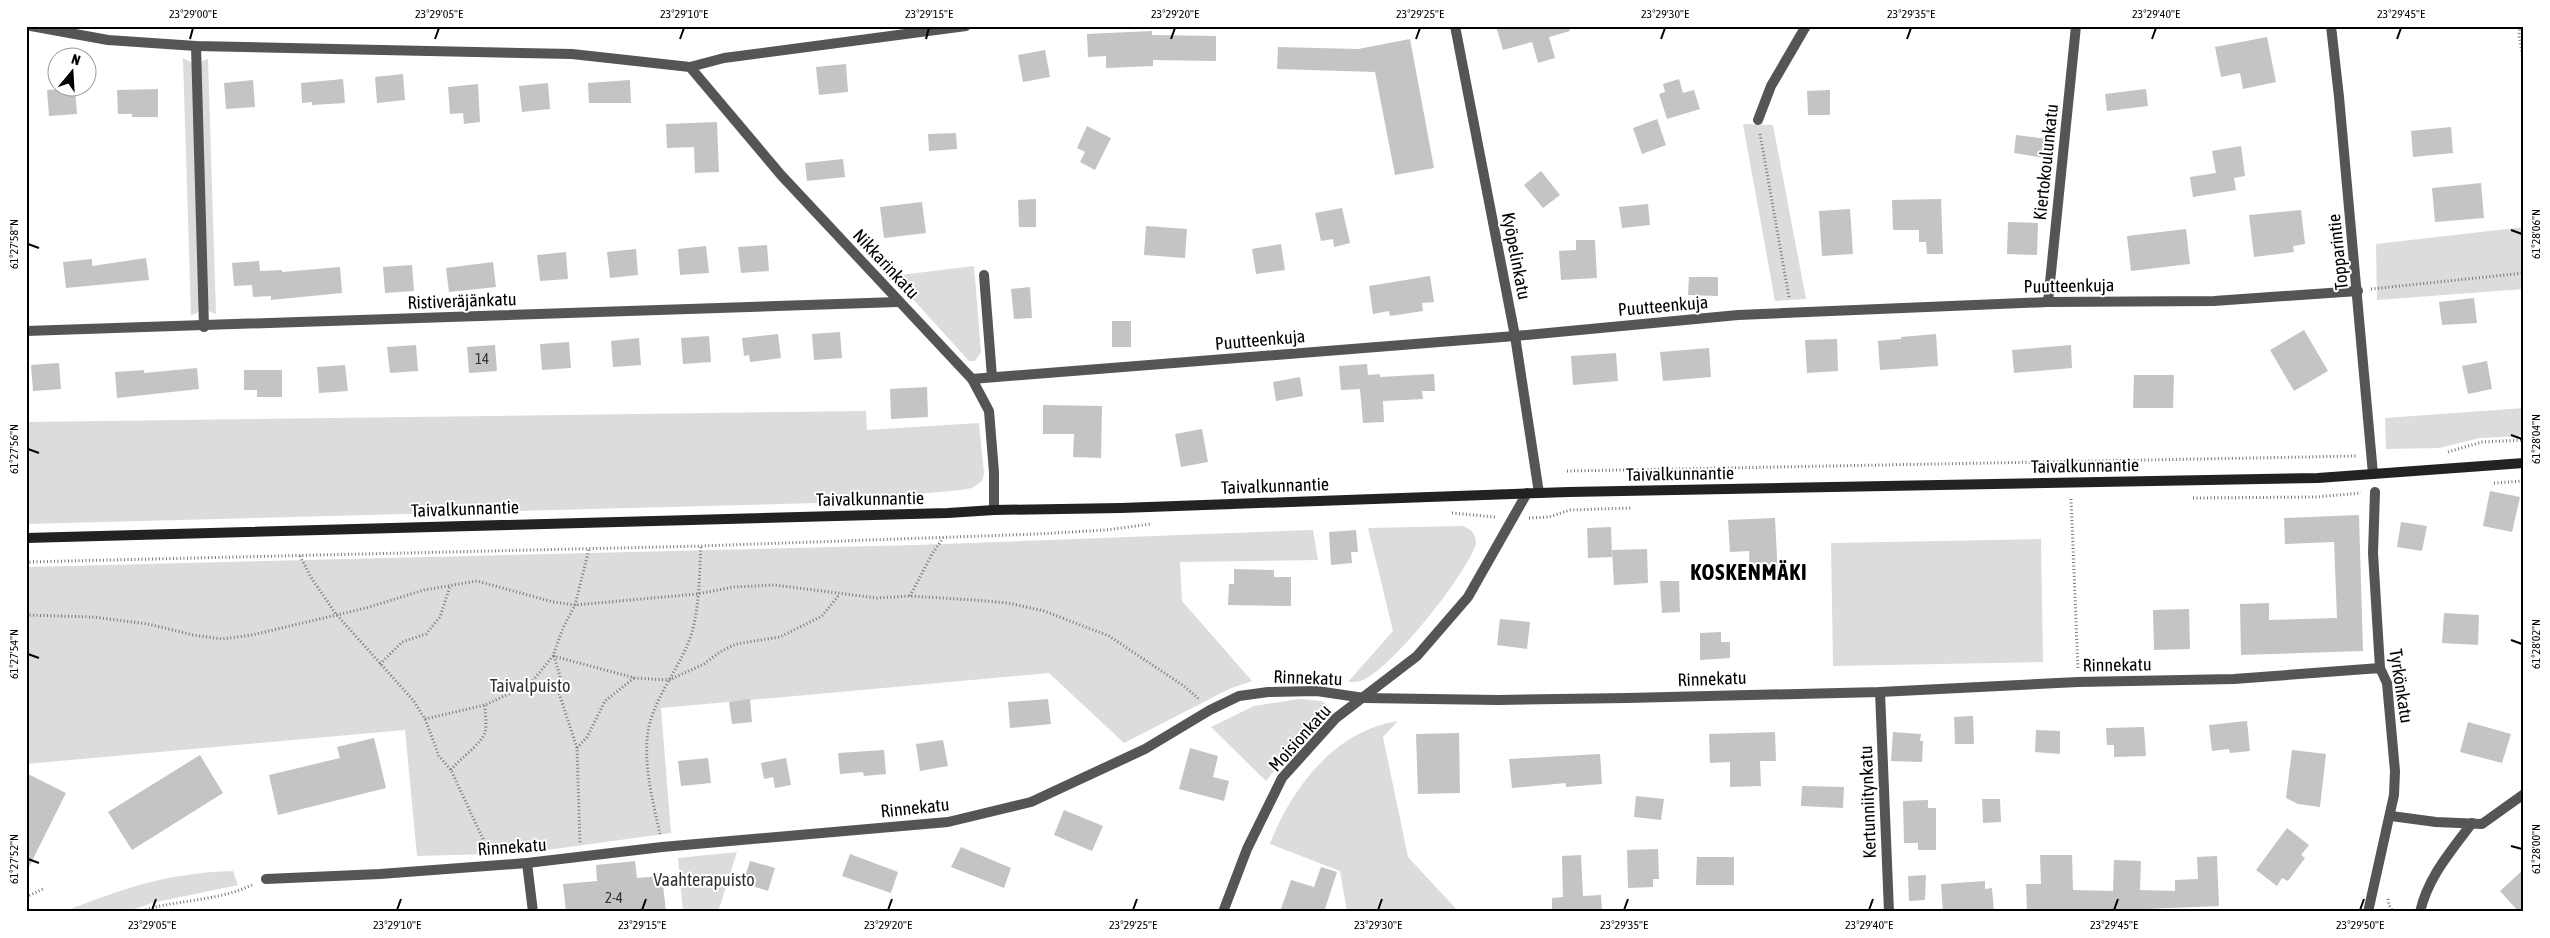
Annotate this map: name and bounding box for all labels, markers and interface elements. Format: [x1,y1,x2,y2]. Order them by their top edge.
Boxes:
text: 23°29'00"E [169,7,217,21]
text: 23°29'05"E [415,7,463,21]
text: 23°29'10"E [660,7,708,21]
text: 23°29'15"E [905,7,953,21]
text: 23°29'20"E [1151,7,1199,21]
text: 23°29'25"E [1396,7,1444,21]
text: 23°29'30"E [1641,7,1689,21]
text: 23°29'35"E [1887,7,1935,21]
text: 23°29'40"E [2132,7,2180,21]
text: 23°29'45"E [2377,7,2425,21]
north arrow [48,48,98,98]
text: N [70,51,82,69]
street label: Kiertokoulunkatu [2029,103,2062,221]
text: 61°28'06"N [2529,209,2543,259]
street label: Kyöpelinkatu [1498,210,1535,301]
street label: Topparintie [2323,213,2352,291]
text: 61°27'58"N [7,219,21,269]
street label: Nikkarinkatu [849,225,924,303]
street label: Puutteenkuja [2024,274,2114,297]
street label: Ristiveräjänkatu [407,288,517,313]
street label: Puutteenkuja [1617,291,1709,320]
street label: Puutteenkuja [1214,325,1306,354]
house number: 14 [475,350,489,367]
text: 61°28'04"N [2529,414,2543,464]
text: 61°27'56"N [7,424,21,474]
street label: Taivalkunnantie [2031,454,2139,477]
street label: Taivalkunnantie [1626,462,1734,485]
street label: Taivalkunnantie [1221,473,1329,498]
street label: Taivalkunnantie [816,487,924,510]
street label: Taivalkunnantie [411,496,519,521]
district label: KOSKENMÄKI [1690,559,1808,585]
text: 61°28'02"N [2529,619,2543,669]
text: 61°27'54"N [7,629,21,679]
street label: Tyrkönkatu [2385,647,2418,725]
street label: Rinnekatu [2082,653,2152,676]
street label: Rinnekatu [1273,666,1343,689]
street label: Rinnekatu [1677,667,1747,690]
park label: Taivalpuisto [490,675,570,696]
street label: Moisionkatu [1264,700,1335,775]
street label: Kertunniitynkatu [1855,745,1880,859]
street label: Rinnekatu [880,793,950,822]
text: 61°28'00"N [2529,824,2543,874]
text: 61°27'52"N [7,834,21,884]
street label: Rinnekatu [477,834,547,859]
park label: Vaahterapuisto [653,869,755,890]
house number: 2-4 [605,889,623,906]
text: 23°29'05"E [128,918,176,932]
text: 23°29'10"E [373,918,421,932]
text: 23°29'15"E [618,918,666,932]
text: 23°29'20"E [864,918,912,932]
text: 23°29'25"E [1109,918,1157,932]
text: 23°29'30"E [1354,918,1402,932]
text: 23°29'35"E [1600,918,1648,932]
text: 23°29'40"E [1845,918,1893,932]
text: 23°29'45"E [2090,918,2138,932]
text: 23°29'50"E [2336,918,2384,932]

